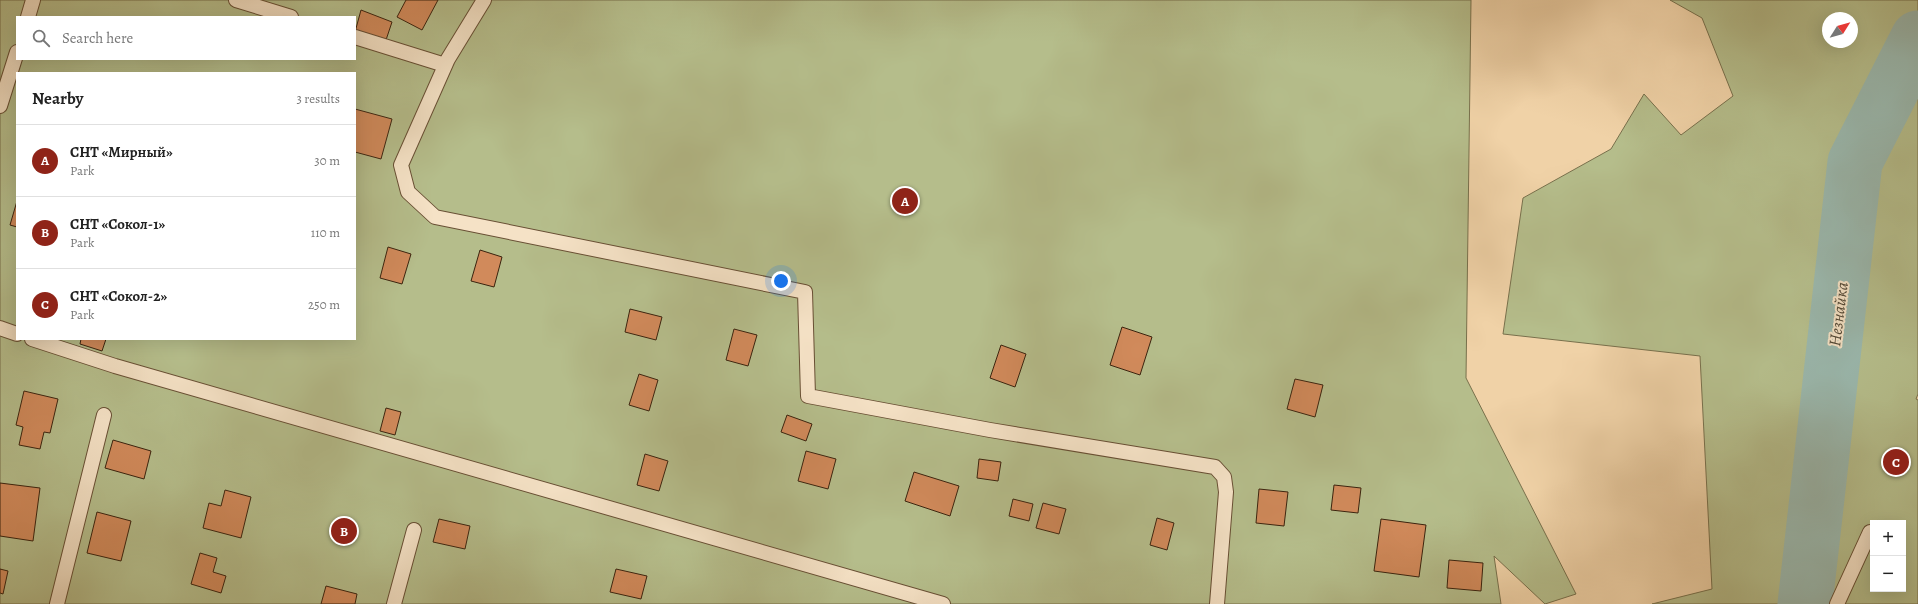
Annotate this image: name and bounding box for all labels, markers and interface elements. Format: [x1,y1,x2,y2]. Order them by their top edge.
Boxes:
north arrow [1822,12,1858,48]
search box [16,16,356,60]
icon: search [30,27,52,49]
text: Search here [62,28,133,48]
text: Nearby [32,87,83,110]
text: 3 results [296,90,340,107]
text: СНТ «Мирный» [70,142,173,162]
text: A [41,152,49,169]
text: 30 m [314,152,340,169]
text: Park [70,162,94,179]
pin: A [892,186,918,216]
text: СНТ «Сокол-1» [70,214,165,234]
text: B [41,224,49,241]
text: 110 m [311,224,340,241]
text: Park [70,234,94,251]
your location [771,271,791,291]
water label: Незнайка [1823,280,1854,348]
text: СНТ «Сокол-2» [70,286,167,306]
text: C [41,296,49,313]
text: 250 m [308,296,340,313]
text: Park [70,306,94,323]
pin: C [1883,447,1909,477]
pin: B [331,516,357,546]
map controls [1870,520,1906,592]
button: + [1870,520,1906,556]
button: − [1870,556,1906,592]

